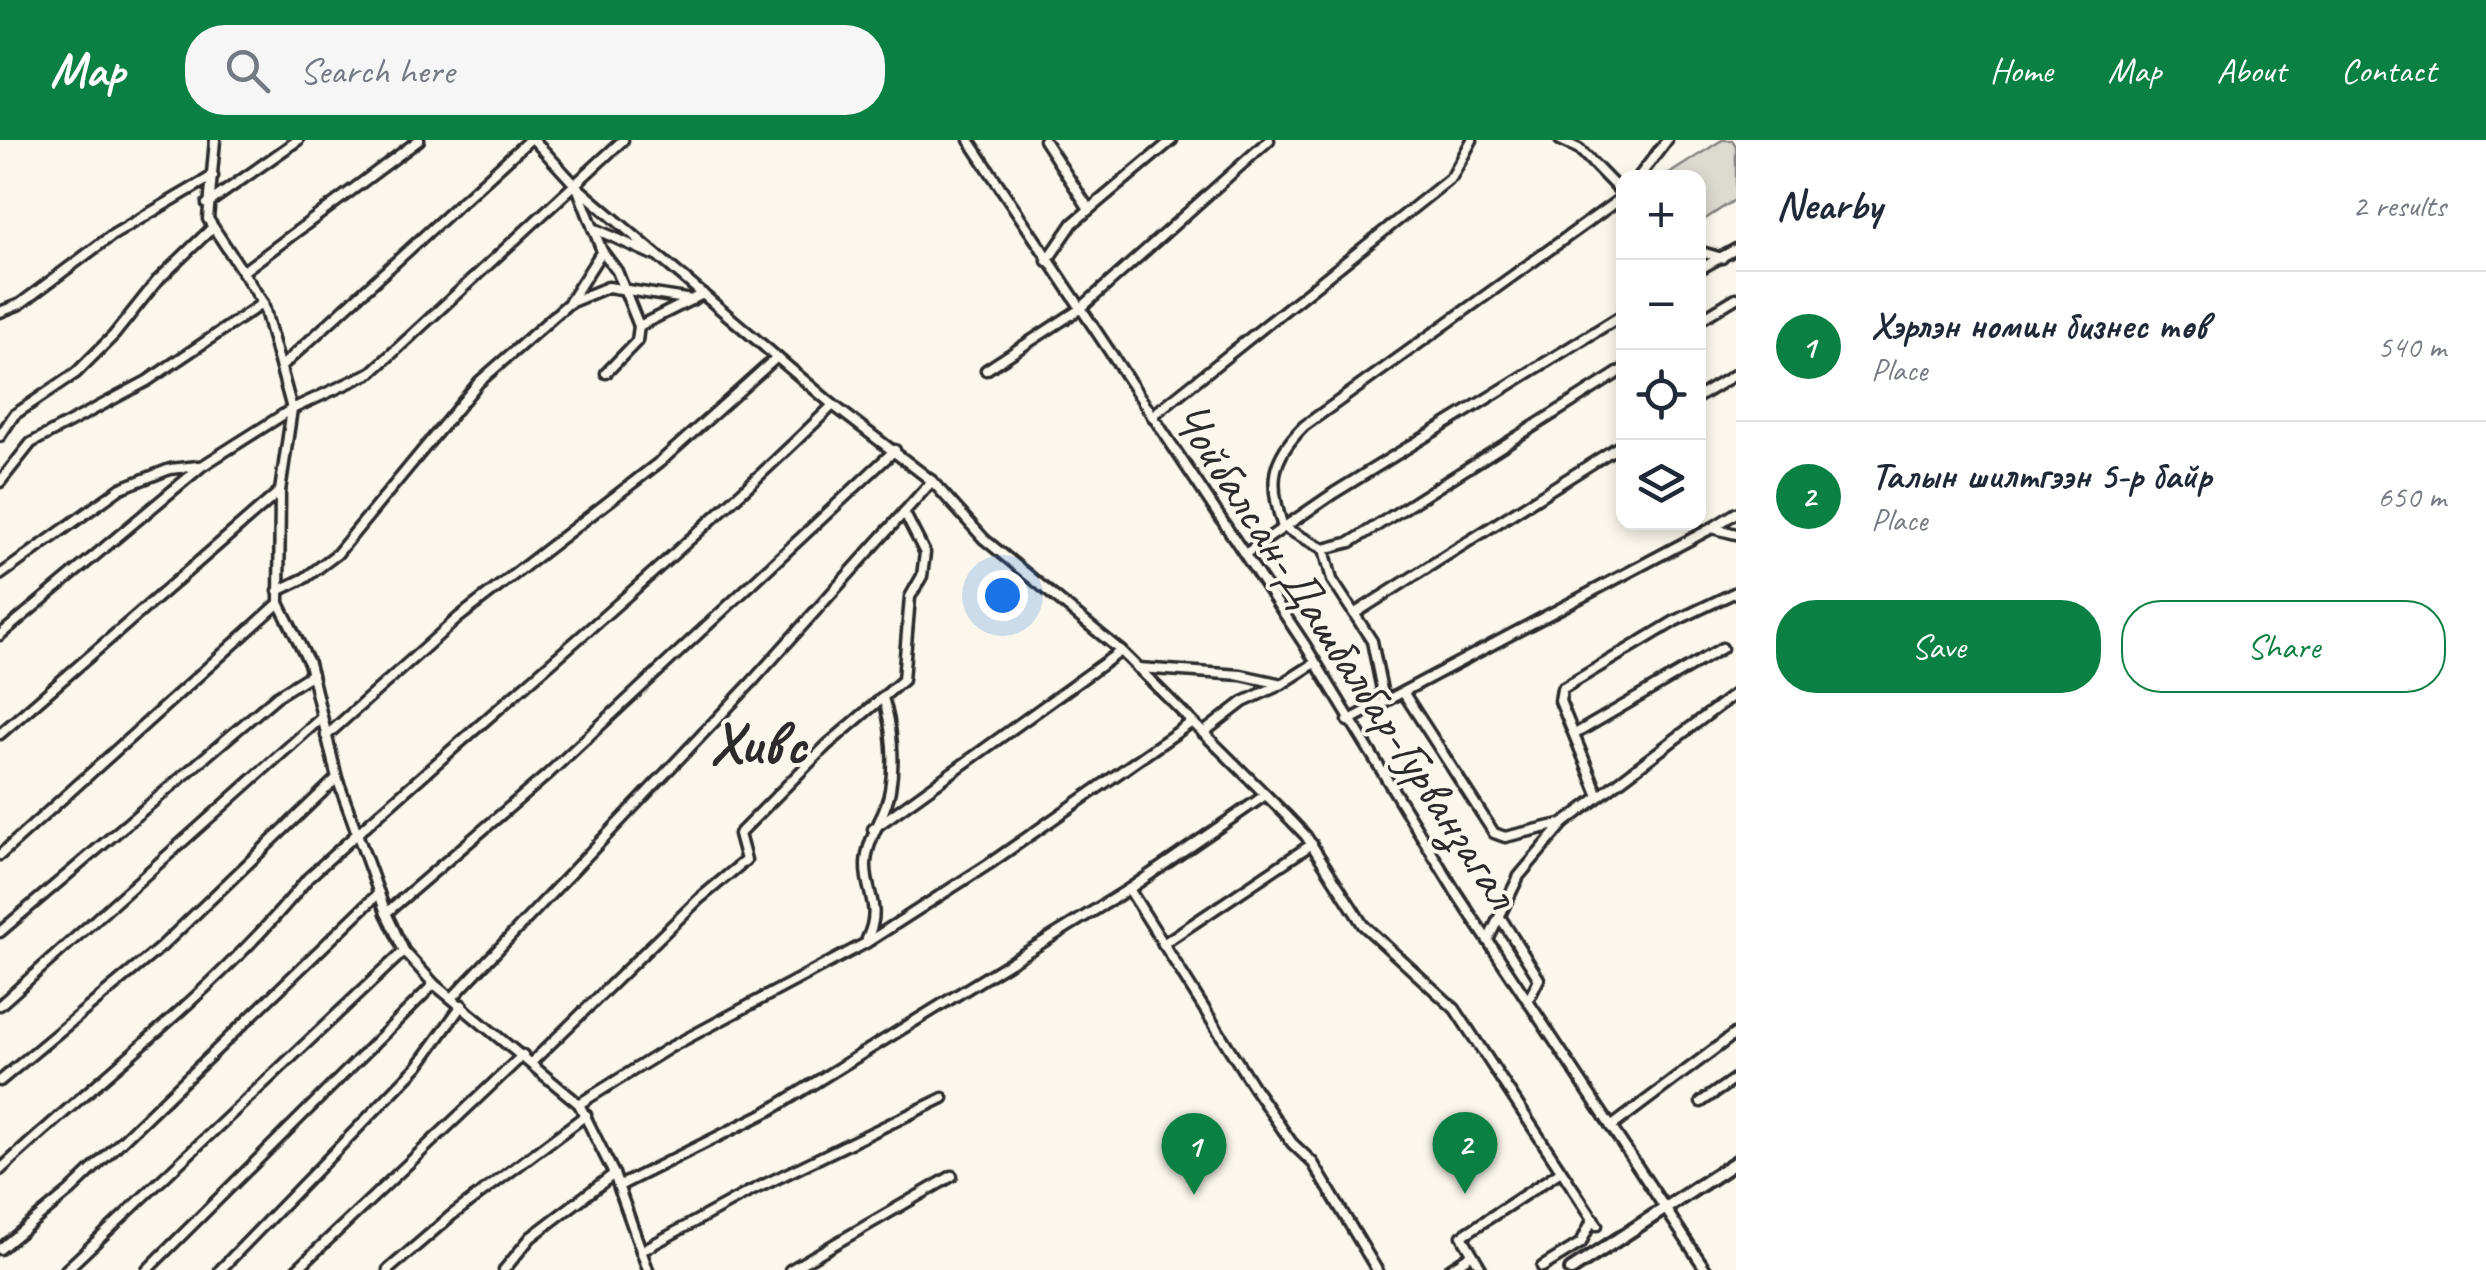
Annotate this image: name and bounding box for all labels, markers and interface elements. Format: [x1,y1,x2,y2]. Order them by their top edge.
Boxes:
search box [185,25,885,115]
text: Map [50,40,125,100]
icon: search [220,43,275,98]
text: Search here [300,47,454,94]
text: Home [1990,48,2053,93]
text: Map [2108,48,2161,93]
text: About [2216,48,2286,93]
text: Contact [2341,48,2436,93]
map controls [1616,170,1706,530]
button: + [1616,170,1706,260]
text: Nearby [1776,179,1882,232]
text: 2 results [2352,185,2446,226]
button: − [1616,260,1706,350]
text: Хэрлэн номин бизнес төв [1871,302,2207,349]
text: 1 [1801,326,1816,367]
text: 540 m [2377,326,2446,367]
text: Place [1871,349,1927,390]
button: locate [1616,350,1706,440]
street label: Чойбалсан-Дашбалбар-Гурванзагал [1158,390,1535,923]
button: layers [1616,440,1706,530]
text: Талын шилтгээн 5-р байр [1871,452,2211,499]
text: 2 [1801,476,1816,517]
text: 650 m [2377,476,2446,517]
text: Place [1871,499,1927,540]
your location [977,570,1028,621]
button: Save [1776,600,2101,693]
button: Share [2121,600,2446,693]
district label: Хивс [710,705,809,781]
pin: 1 [1162,1112,1226,1195]
pin: 2 [1432,1112,1498,1194]

